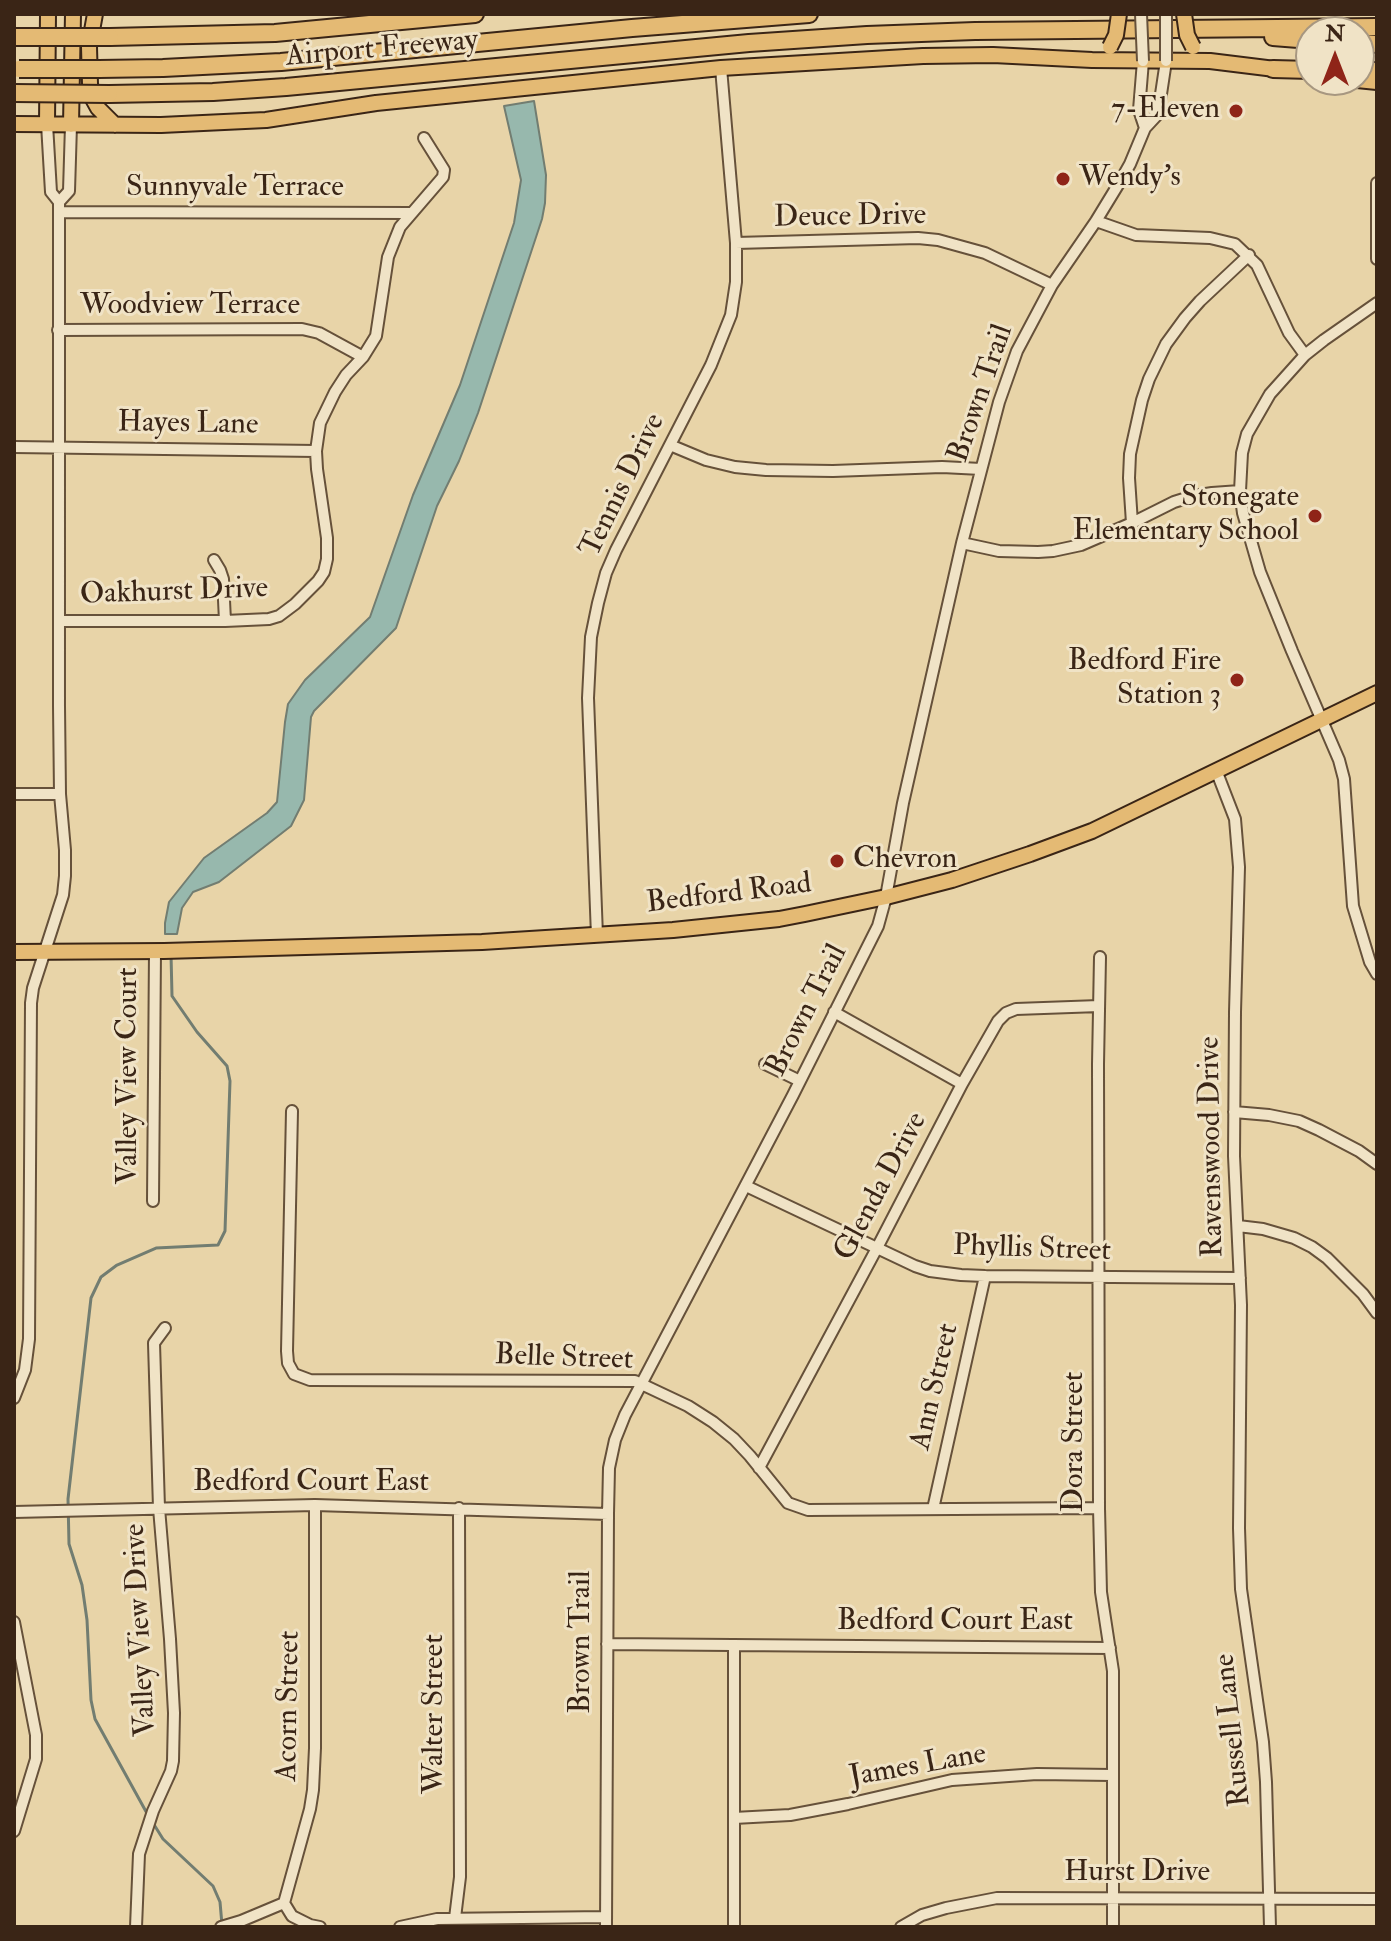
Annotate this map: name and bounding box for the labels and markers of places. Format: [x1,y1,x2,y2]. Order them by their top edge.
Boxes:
place label: 7-Eleven [1111,93,1220,129]
marker: 7-Eleven [1227,102,1245,120]
place label: Wendy's [1079,161,1181,197]
marker: Wendy's [1054,170,1072,188]
place label: Stonegate Elementary School [1073,481,1299,552]
marker: Stonegate Elementary School [1306,507,1324,525]
place label: Bedford Fire Station 3 [1068,645,1221,716]
marker: Bedford Fire Station 3 [1228,671,1246,689]
place label: Chevron [853,843,957,879]
marker: Chevron [828,852,846,870]

